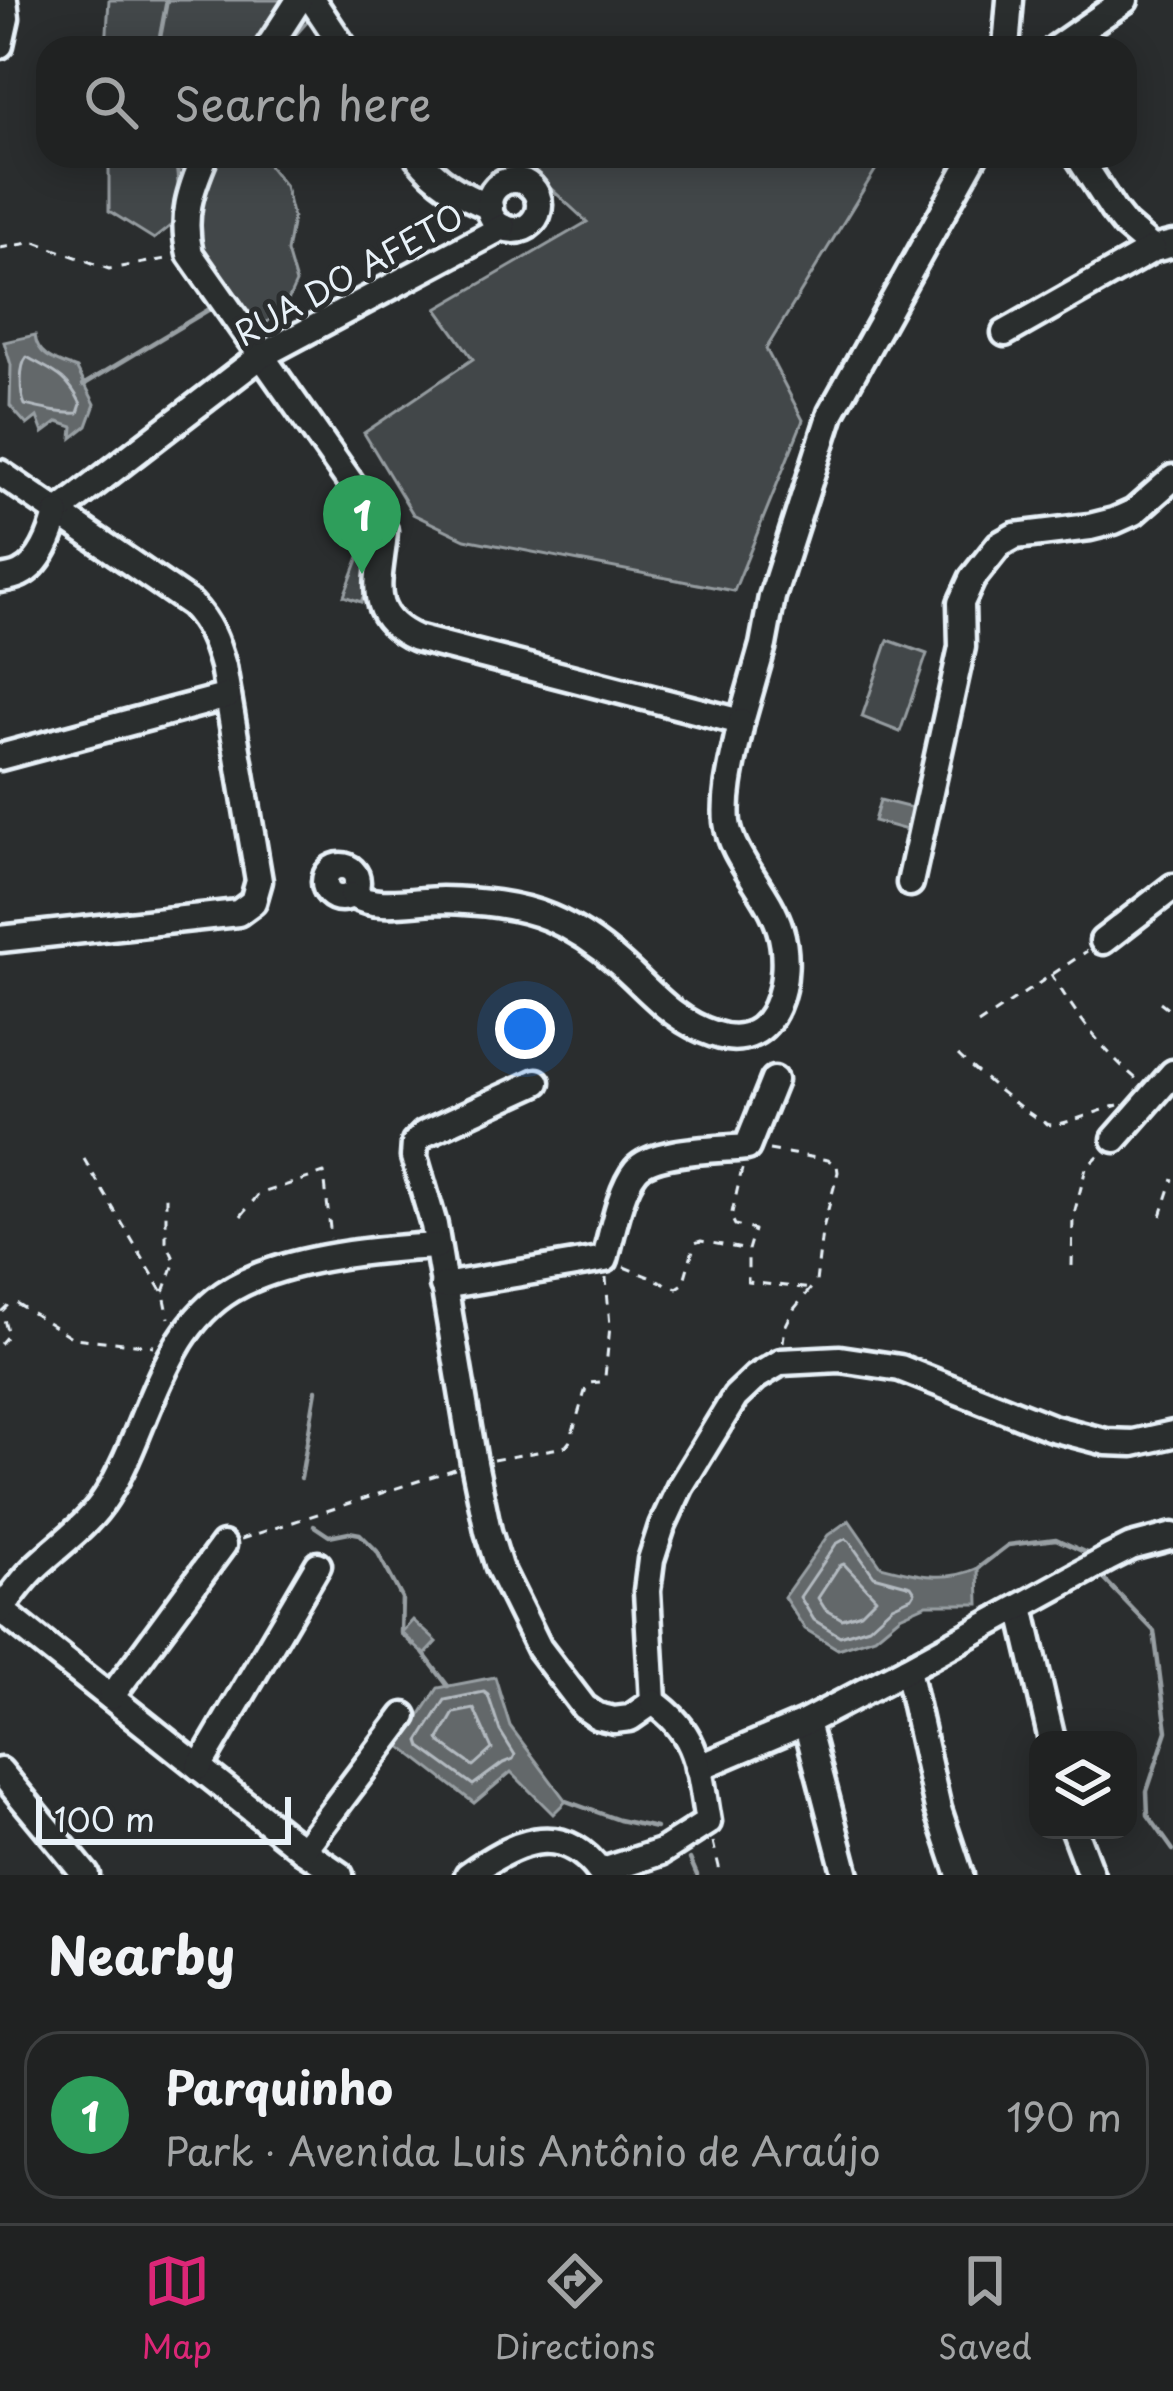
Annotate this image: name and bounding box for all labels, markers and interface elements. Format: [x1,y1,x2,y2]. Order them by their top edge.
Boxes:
search box [36,36,1137,168]
text: Search here [174,68,431,136]
icon: search [78,69,144,135]
street label: RUA DO AFETO [224,190,472,357]
pin: 1 [323,475,401,574]
your location [495,999,555,1059]
map controls [1029,1731,1137,1839]
button: layers [1029,1731,1137,1839]
scale bar [36,1791,291,1844]
text: 100 m [54,1793,155,1843]
text: Nearby [48,1915,235,1992]
text: Parquinho [165,2052,393,2120]
text: 1 [81,2086,99,2145]
text: 190 m [1006,2086,1122,2145]
text: Park · Avenida Luis Antônio de Araújo [165,2120,881,2179]
tab: Map [141,2248,212,2370]
tab: Directions [495,2248,655,2370]
tab: Saved [938,2248,1032,2370]

